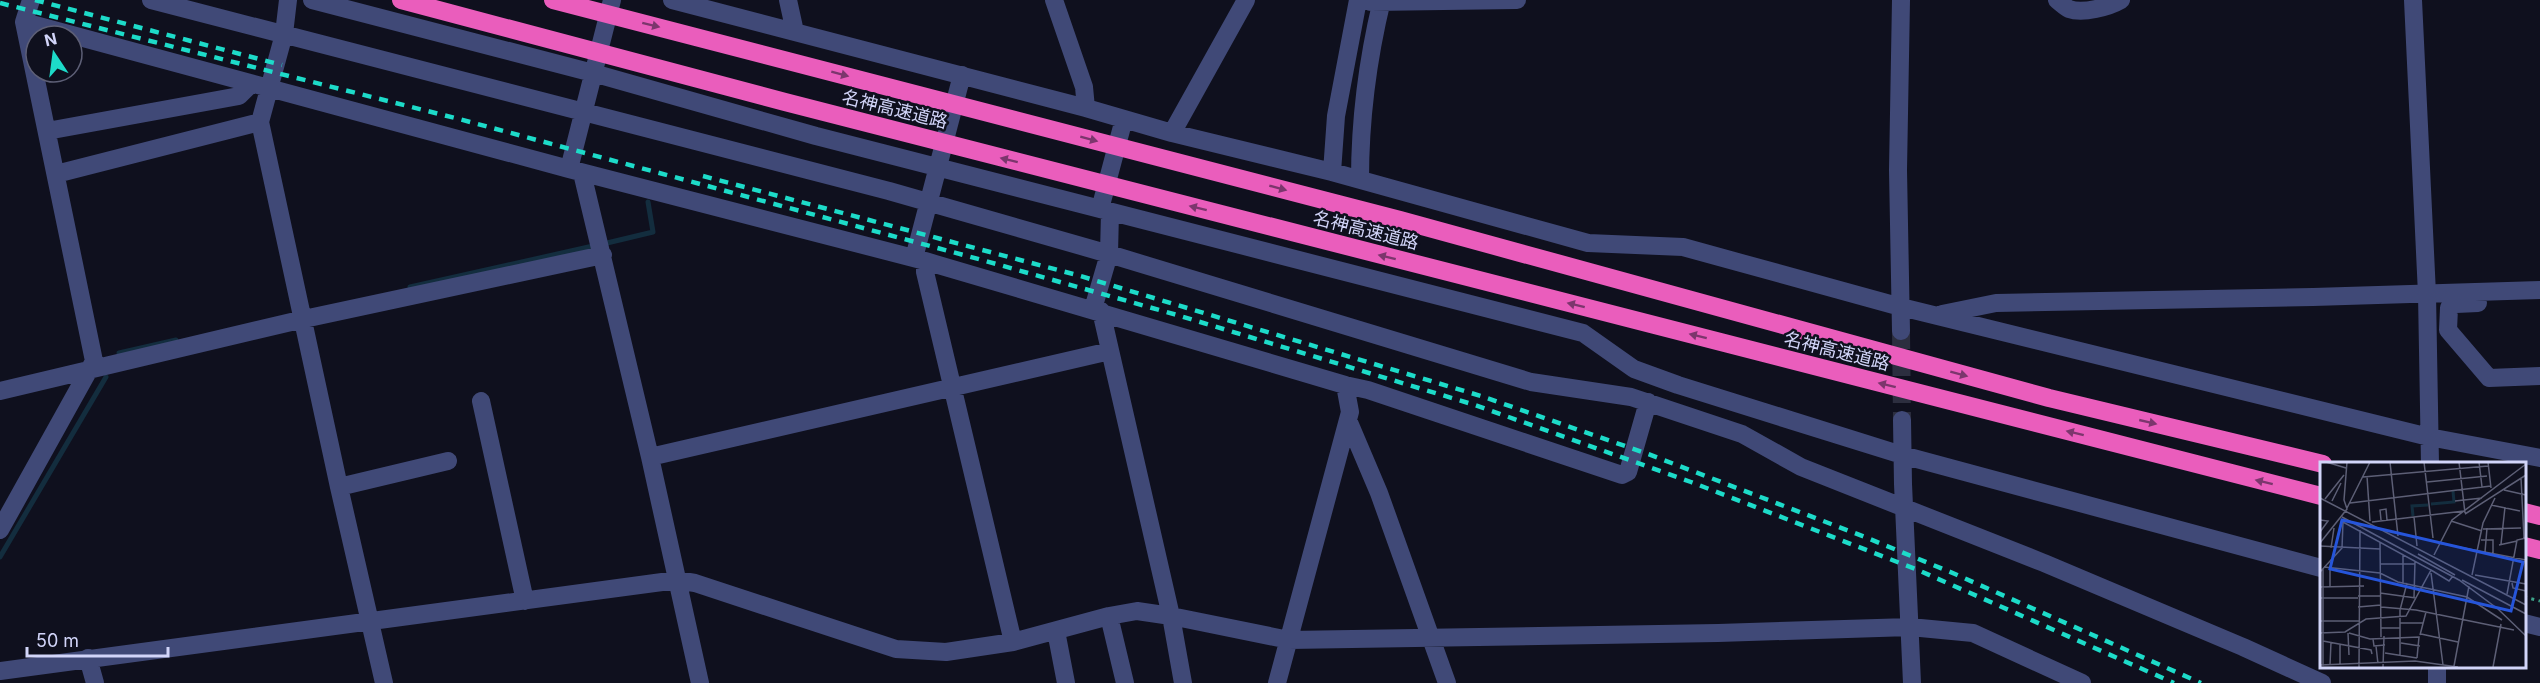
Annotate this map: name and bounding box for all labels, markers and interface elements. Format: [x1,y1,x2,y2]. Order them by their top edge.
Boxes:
one-way arrow [642,21,660,30]
north arrow [24,24,84,84]
text: N [42,28,59,51]
one-way arrow [831,70,849,79]
street label: 名神高速道路 [840,86,950,132]
one-way arrow [1080,135,1098,144]
one-way arrow [1000,154,1018,164]
one-way arrow [1269,184,1287,193]
one-way arrow [1189,203,1207,212]
street label: 名神高速道路 [1311,207,1421,253]
one-way arrow [1377,251,1396,261]
one-way arrow [1566,300,1584,309]
street label: 名神高速道路 [1782,328,1892,374]
one-way arrow [1688,331,1707,341]
one-way arrow [1951,370,1969,379]
one-way arrow [1877,380,1895,389]
one-way arrow [2139,418,2158,428]
one-way arrow [2066,428,2085,438]
inset map [2320,462,2525,668]
one-way arrow [2255,477,2273,486]
scale bar [27,620,168,658]
text: 50 m [36,630,79,651]

